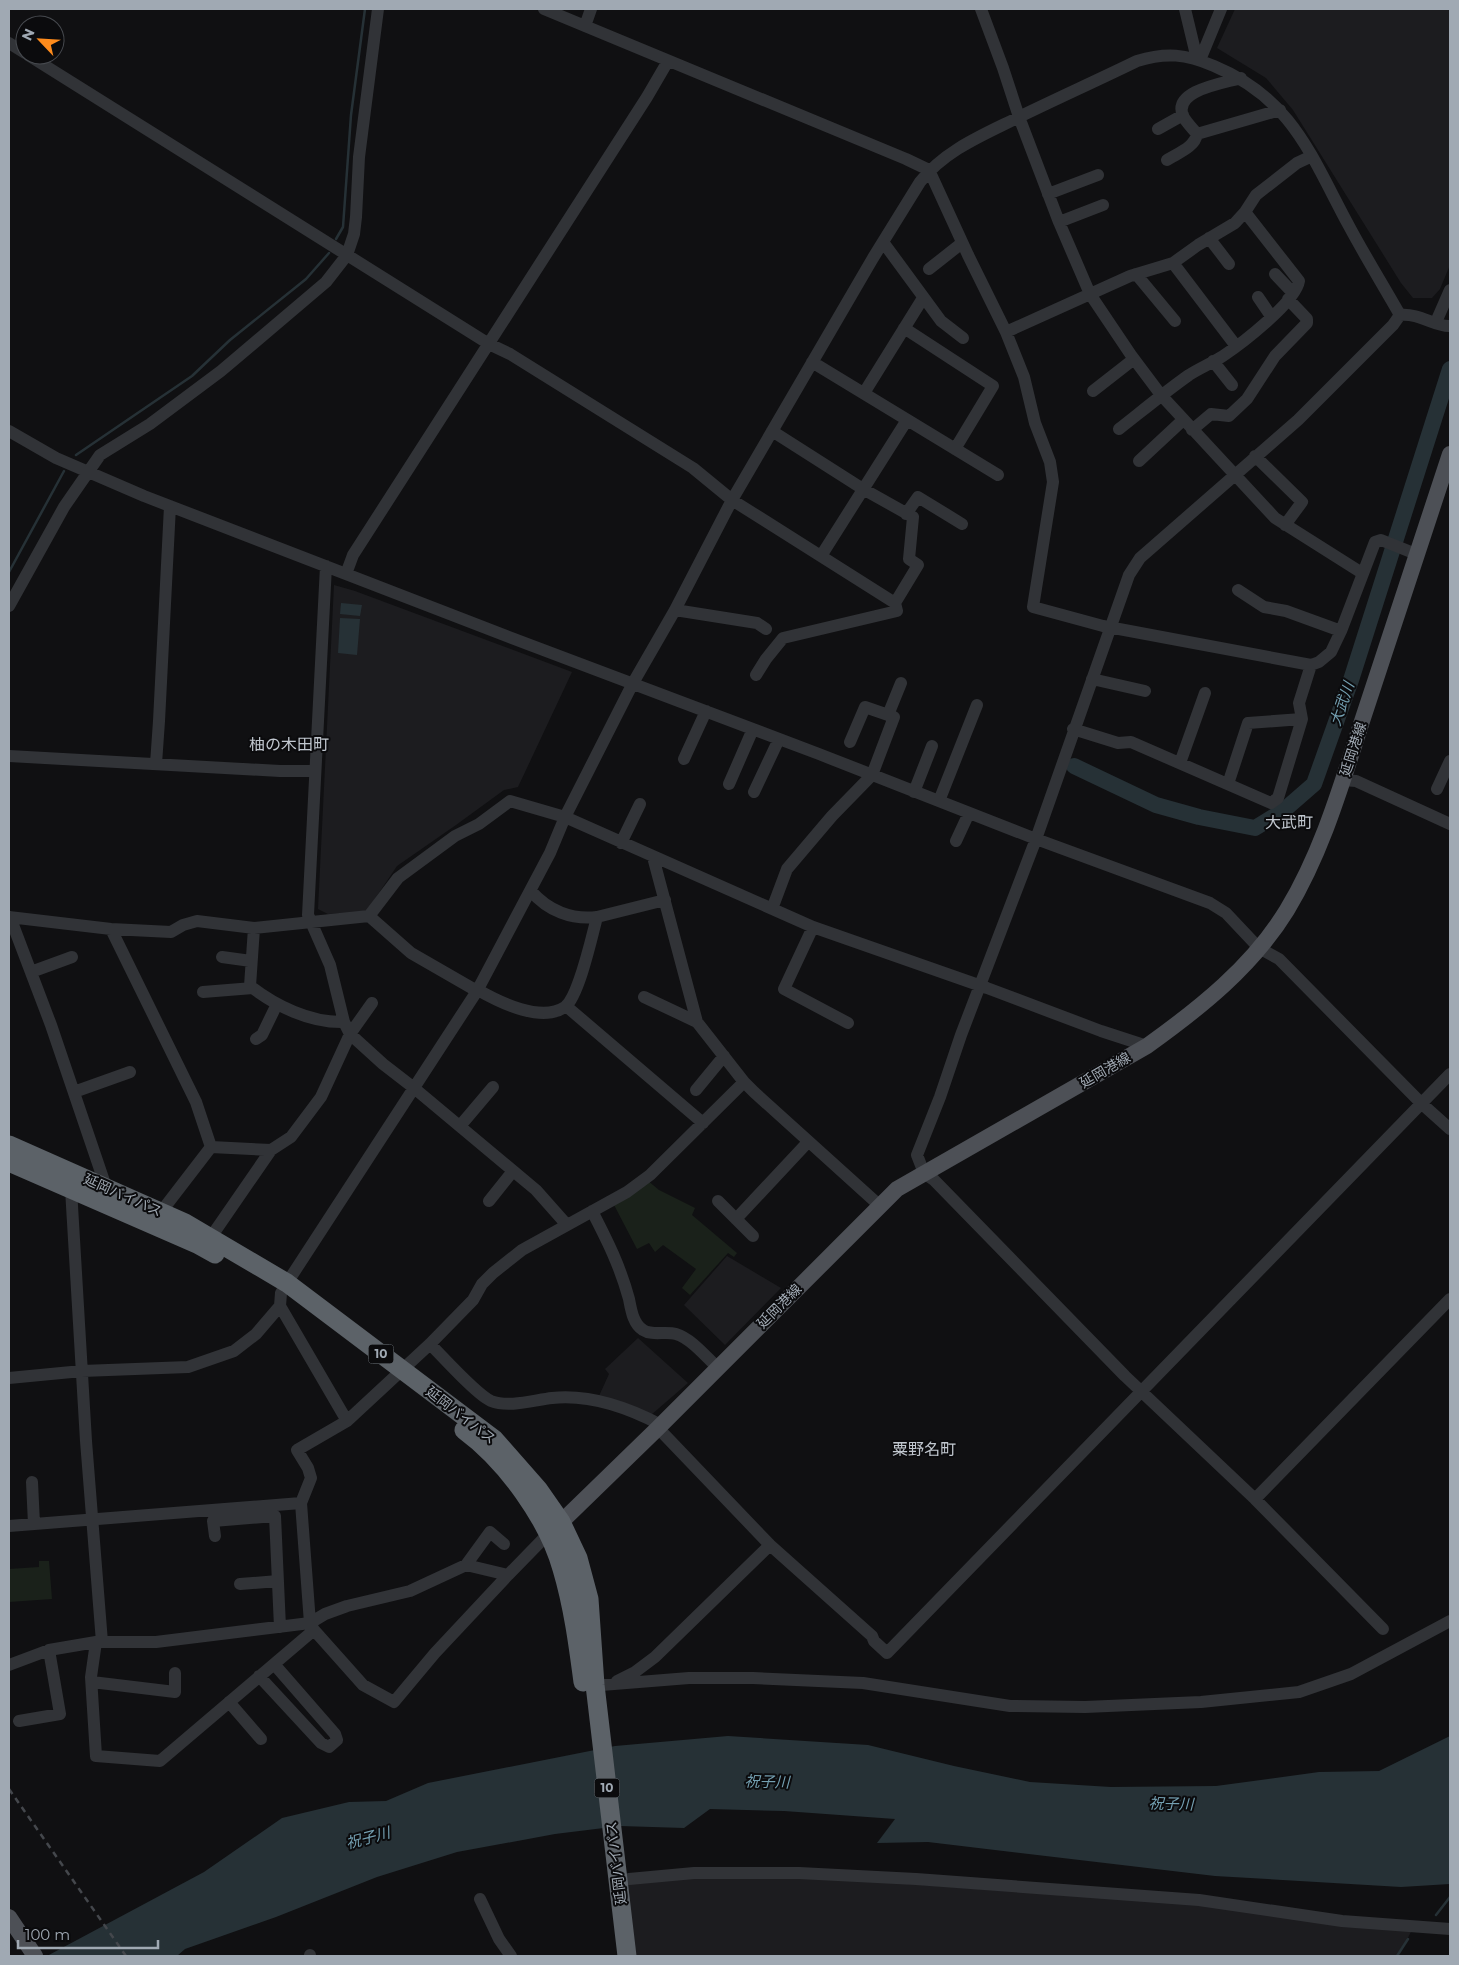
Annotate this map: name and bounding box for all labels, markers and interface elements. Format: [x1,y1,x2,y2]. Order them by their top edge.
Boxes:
north arrow [15,15,65,65]
text: N [18,26,39,43]
water label: 大武川 [1325,678,1358,728]
street label: 延岡港線 [1336,720,1370,778]
district label: 柚の木田町 [249,735,329,754]
district label: 大武町 [1265,813,1313,832]
street label: 延岡港線 [1076,1048,1134,1092]
street label: 延岡バイパス [81,1170,165,1220]
street label: 延岡港線 [753,1280,805,1332]
road number: 10 [368,1345,394,1364]
street label: 延岡バイパス [422,1382,500,1448]
district label: 粟野名町 [892,1440,956,1459]
water label: 祝子川 [744,1772,792,1791]
road number: 10 [594,1779,620,1798]
water label: 祝子川 [1148,1794,1196,1813]
street label: 延岡バイパス [602,1820,630,1906]
water label: 祝子川 [344,1822,394,1853]
scale bar [18,1918,158,1950]
text: 100 m [25,1925,70,1944]

